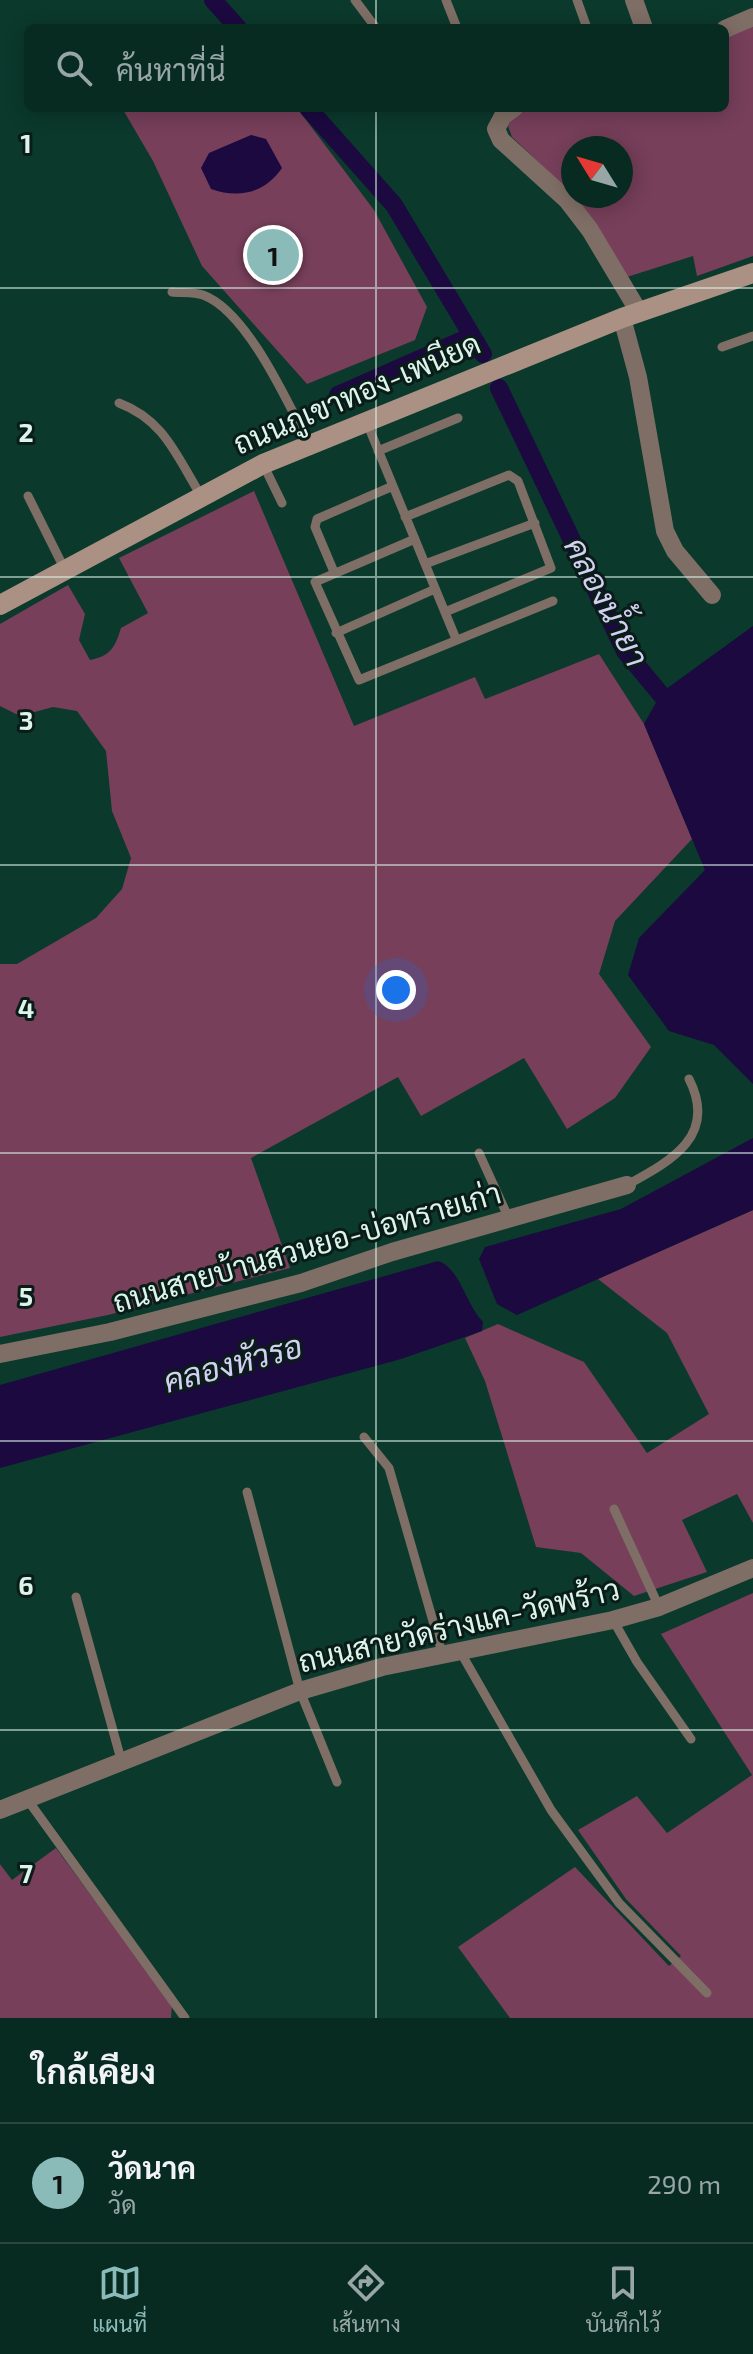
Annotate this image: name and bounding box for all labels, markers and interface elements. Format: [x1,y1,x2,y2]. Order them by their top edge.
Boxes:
search box [24,24,729,112]
icon: search [52,46,96,90]
text: ค้นหาที่นี่ [116,51,226,87]
text: 1 [20,127,32,158]
north arrow [561,136,633,208]
pin: 1 [247,225,299,285]
street label: ถนนภูเขาทอง-เพนียด [227,324,487,464]
text: 2 [18,416,34,447]
water label: คลองน้ำยา [558,526,665,672]
text: 3 [19,704,33,735]
your location [376,970,416,1010]
text: 4 [18,992,34,1023]
street label: ถนนสายบ้านสวนยอ-บ่อทรายเก่า [108,1172,505,1319]
text: 5 [19,1280,33,1311]
water label: คลองหัวรอ [159,1325,306,1399]
text: 6 [18,1569,34,1600]
street label: ถนนสายวัดร่างแค-วัดพร้าว [294,1569,623,1679]
text: 7 [19,1857,33,1888]
text: ใกล้เคียง [32,2050,156,2091]
text: วัดนาค [108,2149,196,2185]
text: 1 [52,2168,64,2199]
text: 290 m [647,2168,721,2199]
text: วัด [108,2188,137,2219]
tab: แผนที่ [92,2261,147,2337]
tab: เส้นทาง [332,2261,401,2337]
tab: บันทึกไว้ [585,2261,661,2337]

